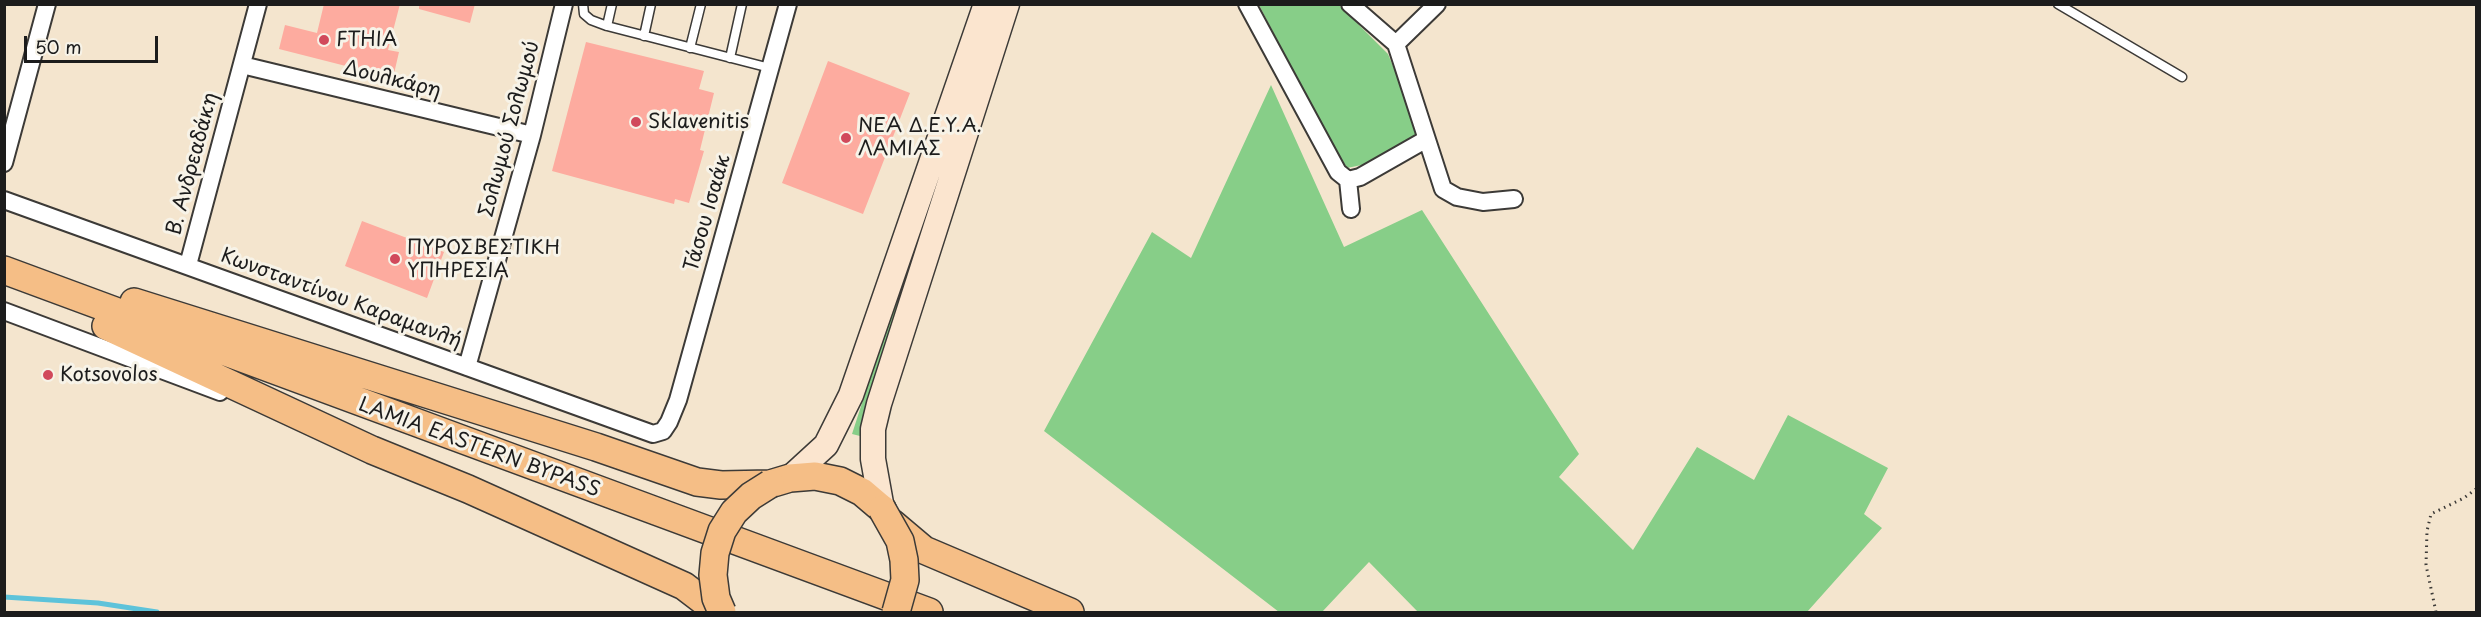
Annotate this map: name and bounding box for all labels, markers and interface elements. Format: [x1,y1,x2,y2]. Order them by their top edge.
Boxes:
scale bar [27,24,160,62]
place label: FTHIA [336,28,397,52]
text: 50 m [35,33,82,60]
marker: FTHIA [317,33,331,47]
street label: Σολωμού Σολωμού [475,38,545,220]
street label: Δουλκάρη [341,56,443,104]
street label: Β. Ανδρεαδάκη [162,90,224,238]
place label: Sklavenitis [648,110,749,134]
place label: ΝΕΑ Δ.Ε.Υ.Α. ΛΑΜΙΑΣ [858,114,982,161]
marker: Sklavenitis [629,115,643,129]
marker: ΝΕΑ Δ.Ε.Υ.Α. ΛΑΜΙΑΣ [839,131,853,145]
street label: Τάσου Ισαάκ [680,152,736,274]
place label: ΠΥΡΟΣΒΕΣΤΙΚΗ ΥΠΗΡΕΣΙΑ [407,236,560,283]
street label: Κωνσταντίνου Καραμανλή [217,244,465,354]
marker: ΠΥΡΟΣΒΕΣΤΙΚΗ ΥΠΗΡΕΣΙΑ [388,252,402,266]
place label: Kotsovolos [60,363,158,387]
marker: Kotsovolos [41,368,55,382]
street label: LAMIA EASTERN BYPASS [355,393,603,503]

